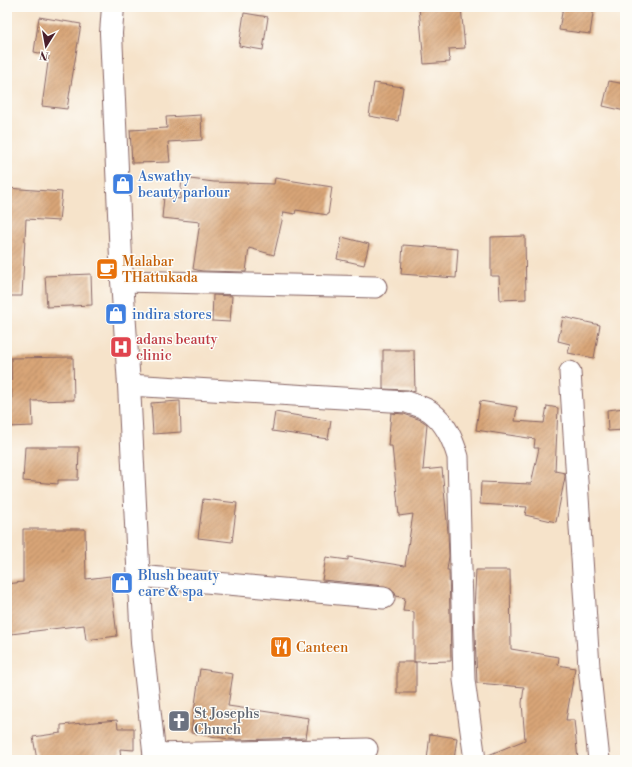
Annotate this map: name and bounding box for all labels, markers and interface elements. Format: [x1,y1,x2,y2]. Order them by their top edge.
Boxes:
north arrow [26,26,66,66]
text: N [38,47,50,63]
place label: Aswathy beauty parlour [137,168,230,202]
shop icon: Aswathy beauty parlour [110,171,136,197]
place label: Malabar THattukada [122,253,199,287]
cafe icon: Malabar THattukada [94,256,120,282]
shop icon: indira stores [103,301,129,327]
place label: indira stores [132,306,212,324]
place label: adans beauty clinic [136,331,218,365]
hospital icon: adans beauty clinic [108,334,134,360]
place label: Blush beauty care & spa [137,567,219,601]
shop icon: Blush beauty care & spa [109,570,135,596]
restaurant icon: Canteen [268,634,294,660]
place label: Canteen [296,639,349,657]
place label: St Josephs Church [194,705,260,739]
church icon: St Josephs Church [166,708,192,734]

